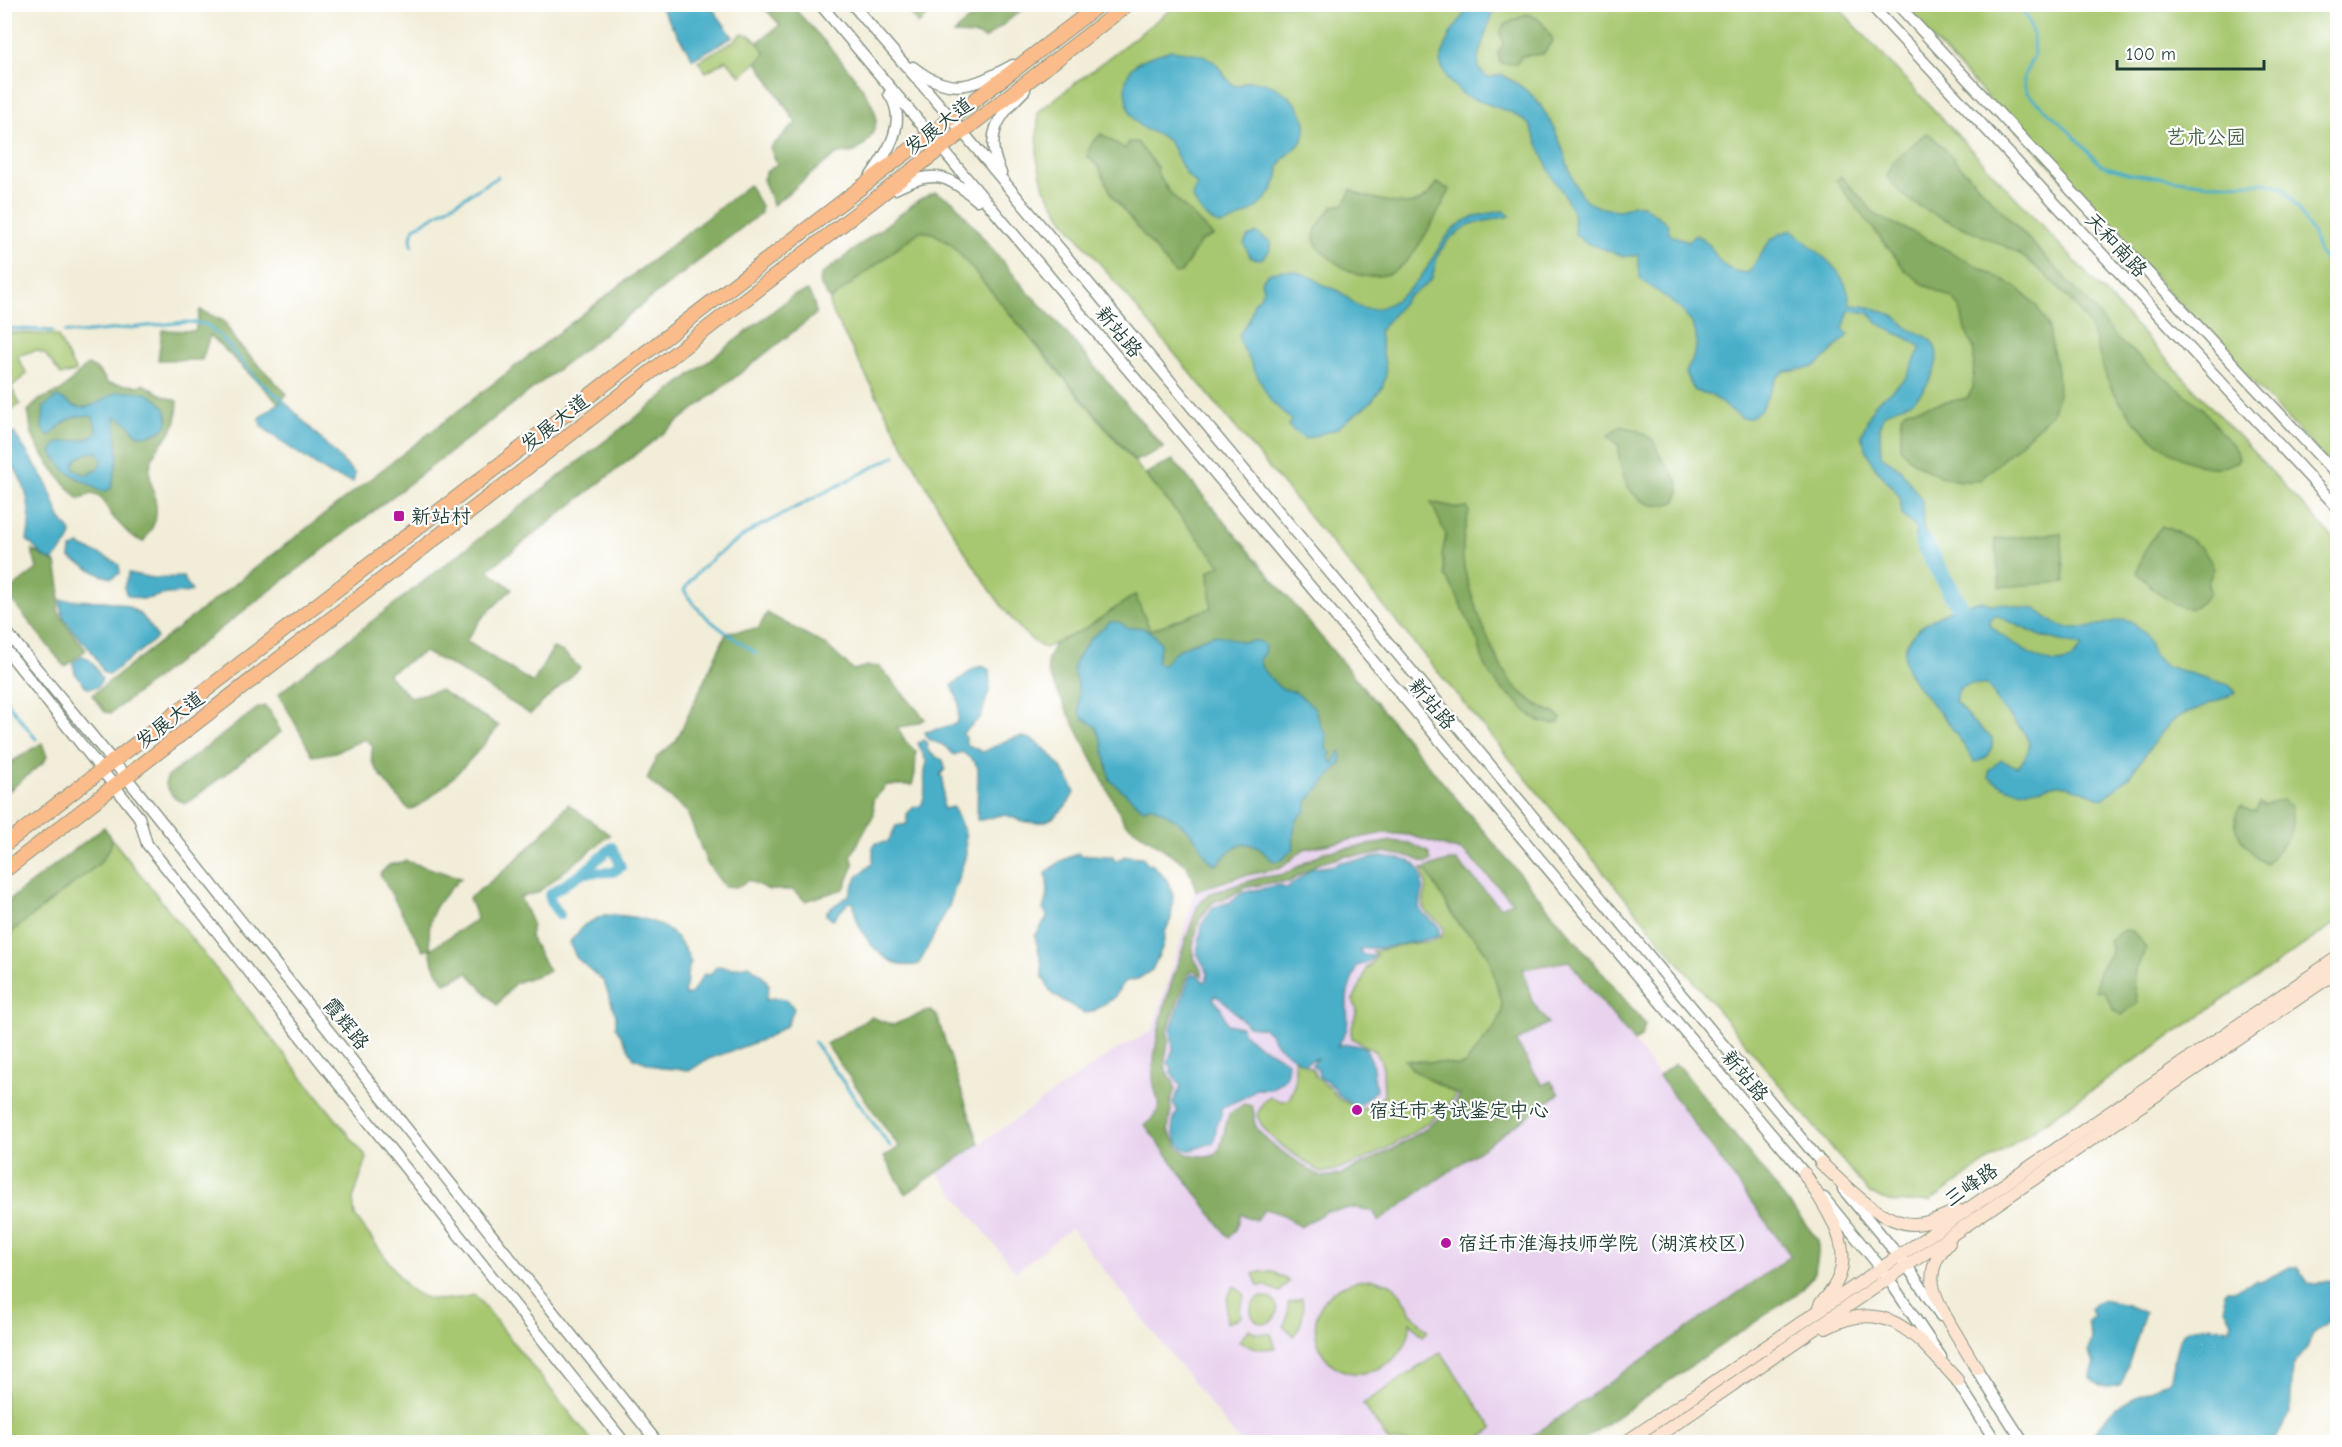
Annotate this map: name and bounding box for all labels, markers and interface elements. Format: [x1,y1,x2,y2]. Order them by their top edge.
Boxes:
scale bar [2117,33,2264,71]
text: 100 m [2126,44,2176,65]
street label: 发展大道 [900,92,978,160]
park label: 艺术公园 [2166,126,2246,149]
street label: 天和南路 [2080,208,2152,283]
street label: 新站路 [1091,302,1148,363]
street label: 发展大道 [516,389,594,457]
place label: 新站村 [411,505,471,528]
marker: 新站村 [392,509,406,523]
street label: 新站路 [1404,674,1461,735]
street label: 发展大道 [131,686,209,754]
street label: 霞辉路 [318,993,374,1055]
street label: 新站路 [1717,1046,1774,1107]
place label: 宿迁市考试鉴定中心 [1369,1099,1549,1122]
marker: 宿迁市考试鉴定中心 [1350,1103,1364,1117]
street label: 三峰路 [1940,1158,2003,1212]
place label: 宿迁市淮海技师学院（湖滨校区） [1458,1232,1758,1255]
marker: 宿迁市淮海技师学院（湖滨校区） [1439,1236,1453,1250]

